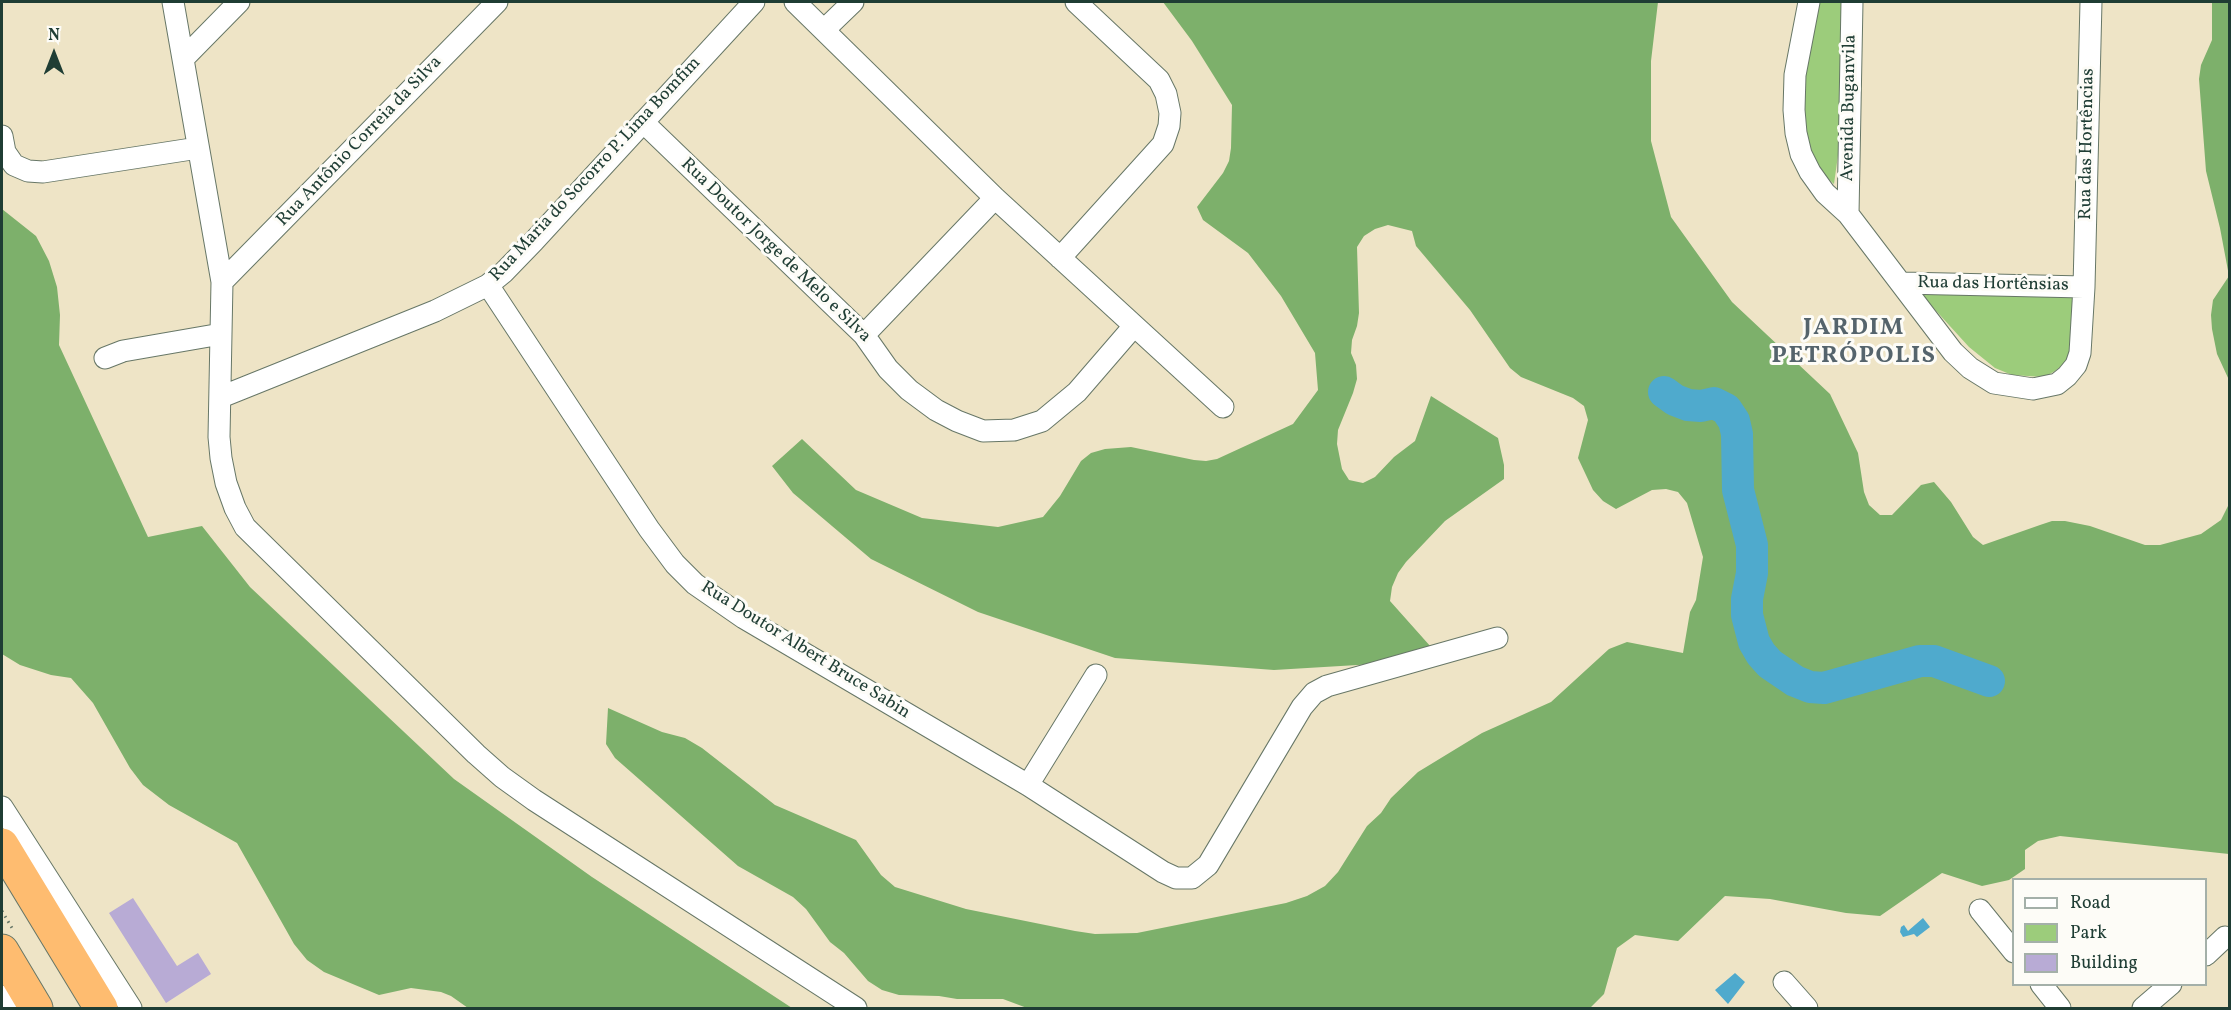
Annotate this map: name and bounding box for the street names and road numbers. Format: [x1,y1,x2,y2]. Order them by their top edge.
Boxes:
street label: Avenida Buganvila [1838,34,1862,182]
street label: Rua Antônio Correia da Silva [273,52,447,232]
street label: Rua Maria do Socorro P. Lima Bomfim [486,53,706,287]
street label: Rua das Hortências [2076,68,2100,220]
street label: Rua Doutor Jorge de Melo e Silva [675,154,875,348]
street label: Rua das Hortênsias [1917,273,2069,297]
street label: Rua Doutor Albert Bruce Sabin [696,578,914,724]

